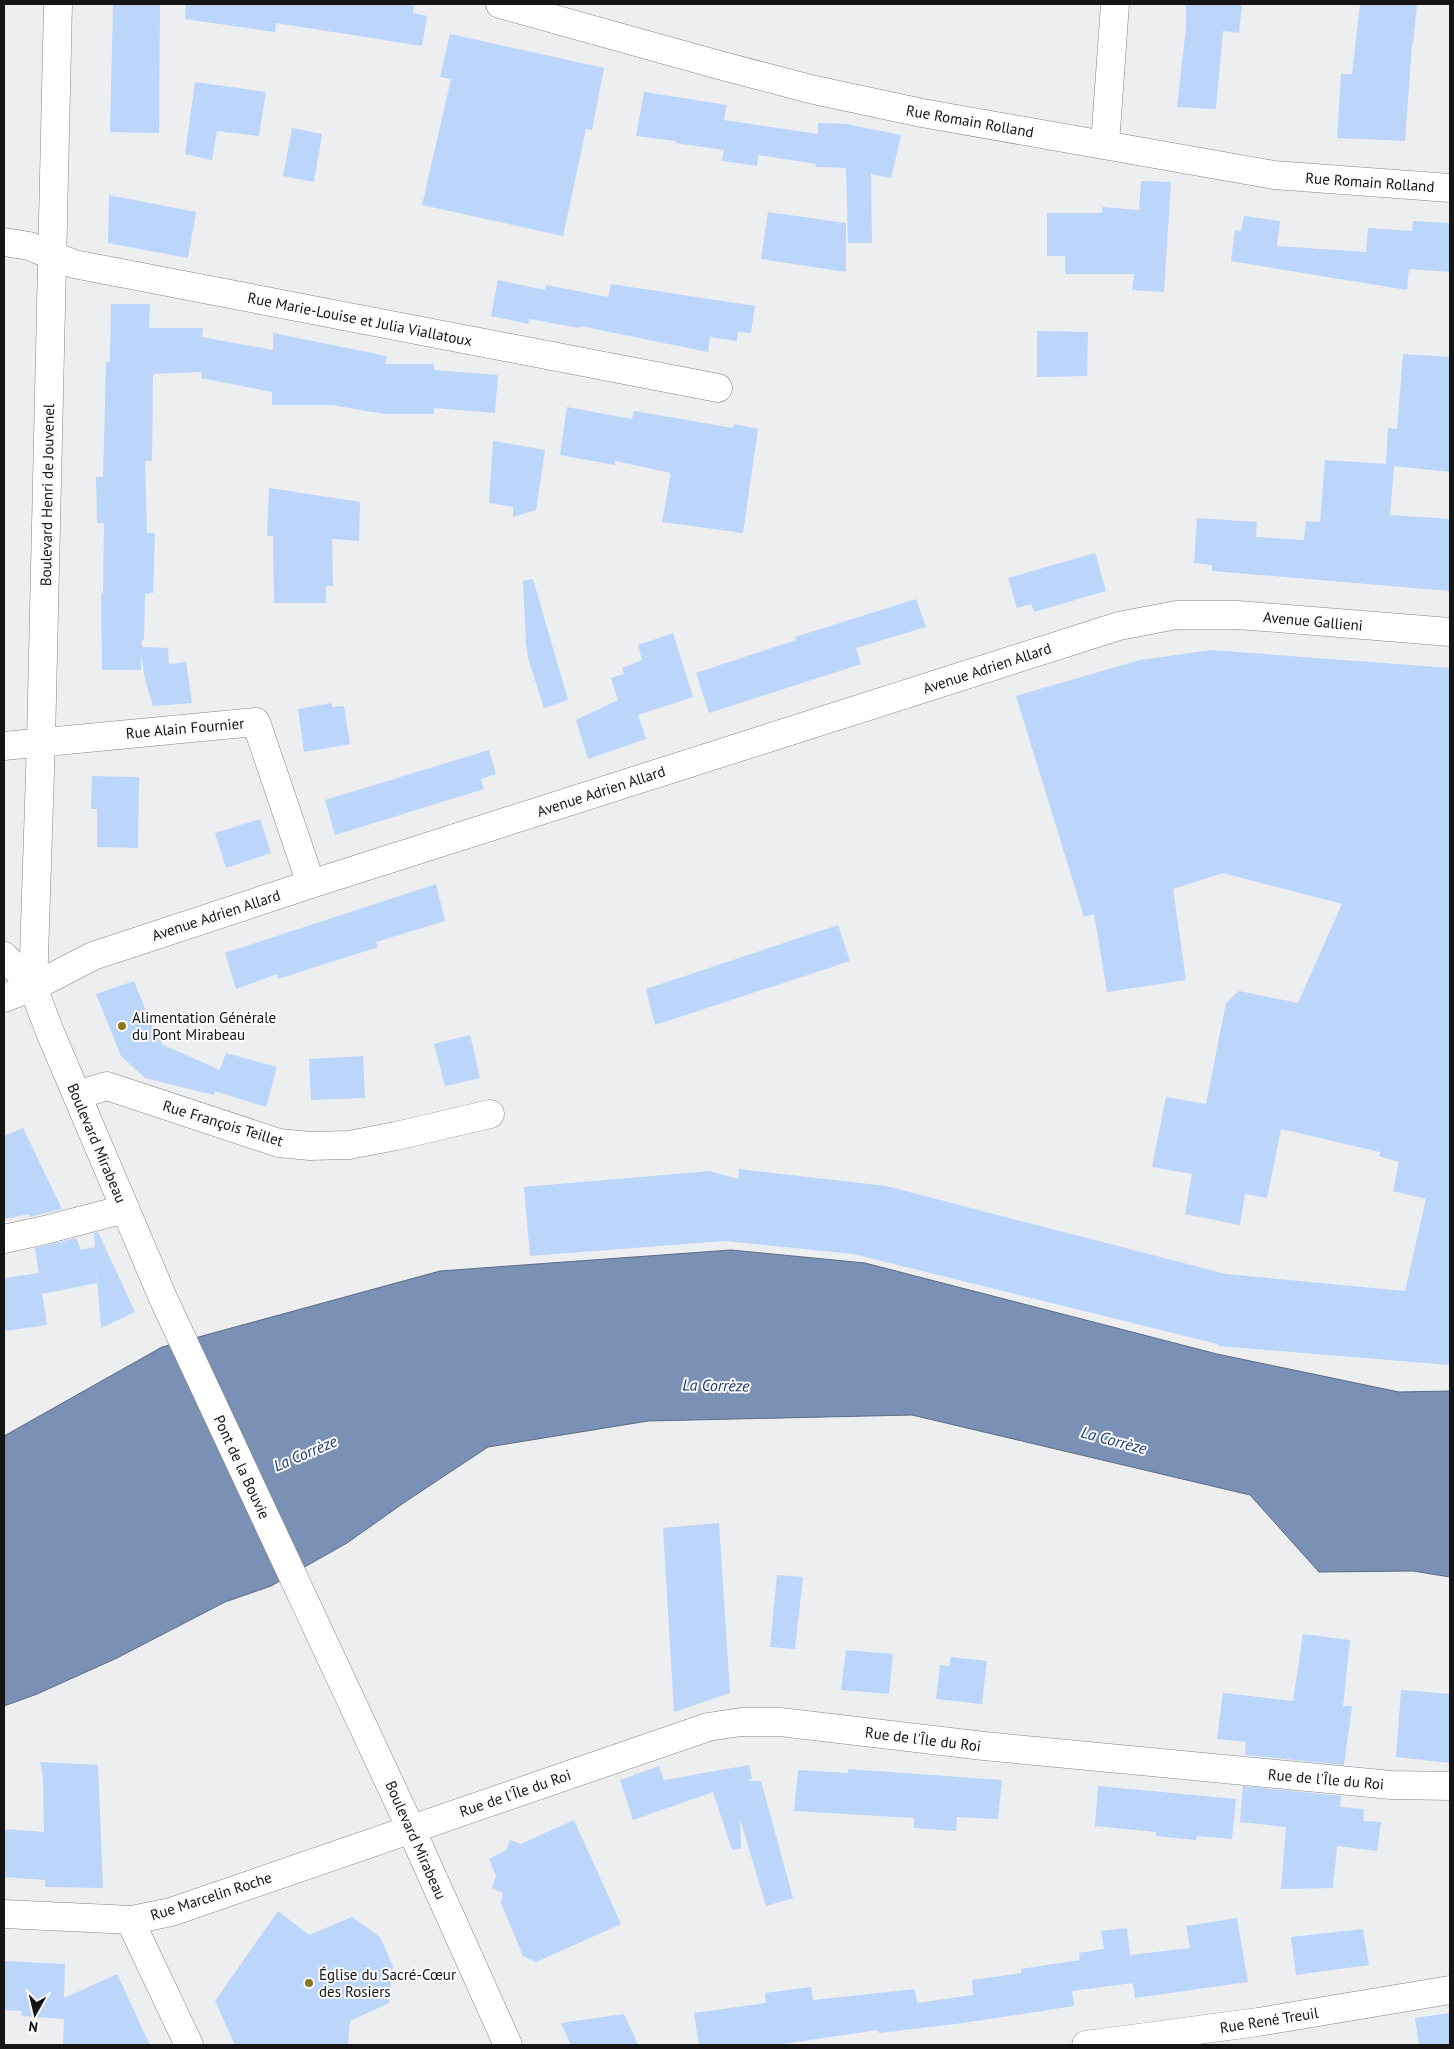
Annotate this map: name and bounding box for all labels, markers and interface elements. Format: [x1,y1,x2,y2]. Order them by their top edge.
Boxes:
street label: Rue Romain Rolland [905,100,1035,142]
street label: Rue Romain Rolland [1305,168,1435,196]
street label: Rue Marie-Louise et Julia Viallatoux [246,288,474,350]
street label: Boulevard Henri de Jouvenel [36,403,58,586]
street label: Avenue Gallieni [1262,607,1364,635]
street label: Avenue Adrien Allard [920,638,1054,698]
street label: Rue Alain Fournier [125,713,245,743]
street label: Avenue Adrien Allard [534,761,668,821]
street label: Avenue Adrien Allard [149,885,283,945]
place label: Alimentation Générale du Pont Mirabeau [132,1008,276,1044]
marker: Alimentation Générale du Pont Mirabeau [116,1020,128,1032]
street label: Boulevard Mirabeau [63,1080,131,1206]
street label: Rue François Teillet [161,1096,285,1150]
water label: La Corrèze [682,1374,750,1396]
street label: Pont de la Bouvie [210,1412,274,1522]
water label: La Corrèze [1079,1422,1150,1459]
water label: La Corrèze [270,1430,340,1475]
street label: Rue de l'Île du Roi [864,1722,982,1756]
street label: Rue de l'Île du Roi [1267,1764,1385,1794]
street label: Rue de l'Île du Roi [457,1765,573,1821]
street label: Boulevard Mirabeau [381,1778,451,1902]
street label: Rue Marcelin Roche [148,1867,274,1925]
place label: Église du Sacré-Cœur des Rosiers [319,1965,456,2001]
marker: Église du Sacré-Cœur des Rosiers [303,1977,315,1989]
north arrow [10,1989,60,2039]
street label: Rue René Treuil [1218,2003,1320,2037]
text: N [27,2017,39,2036]

